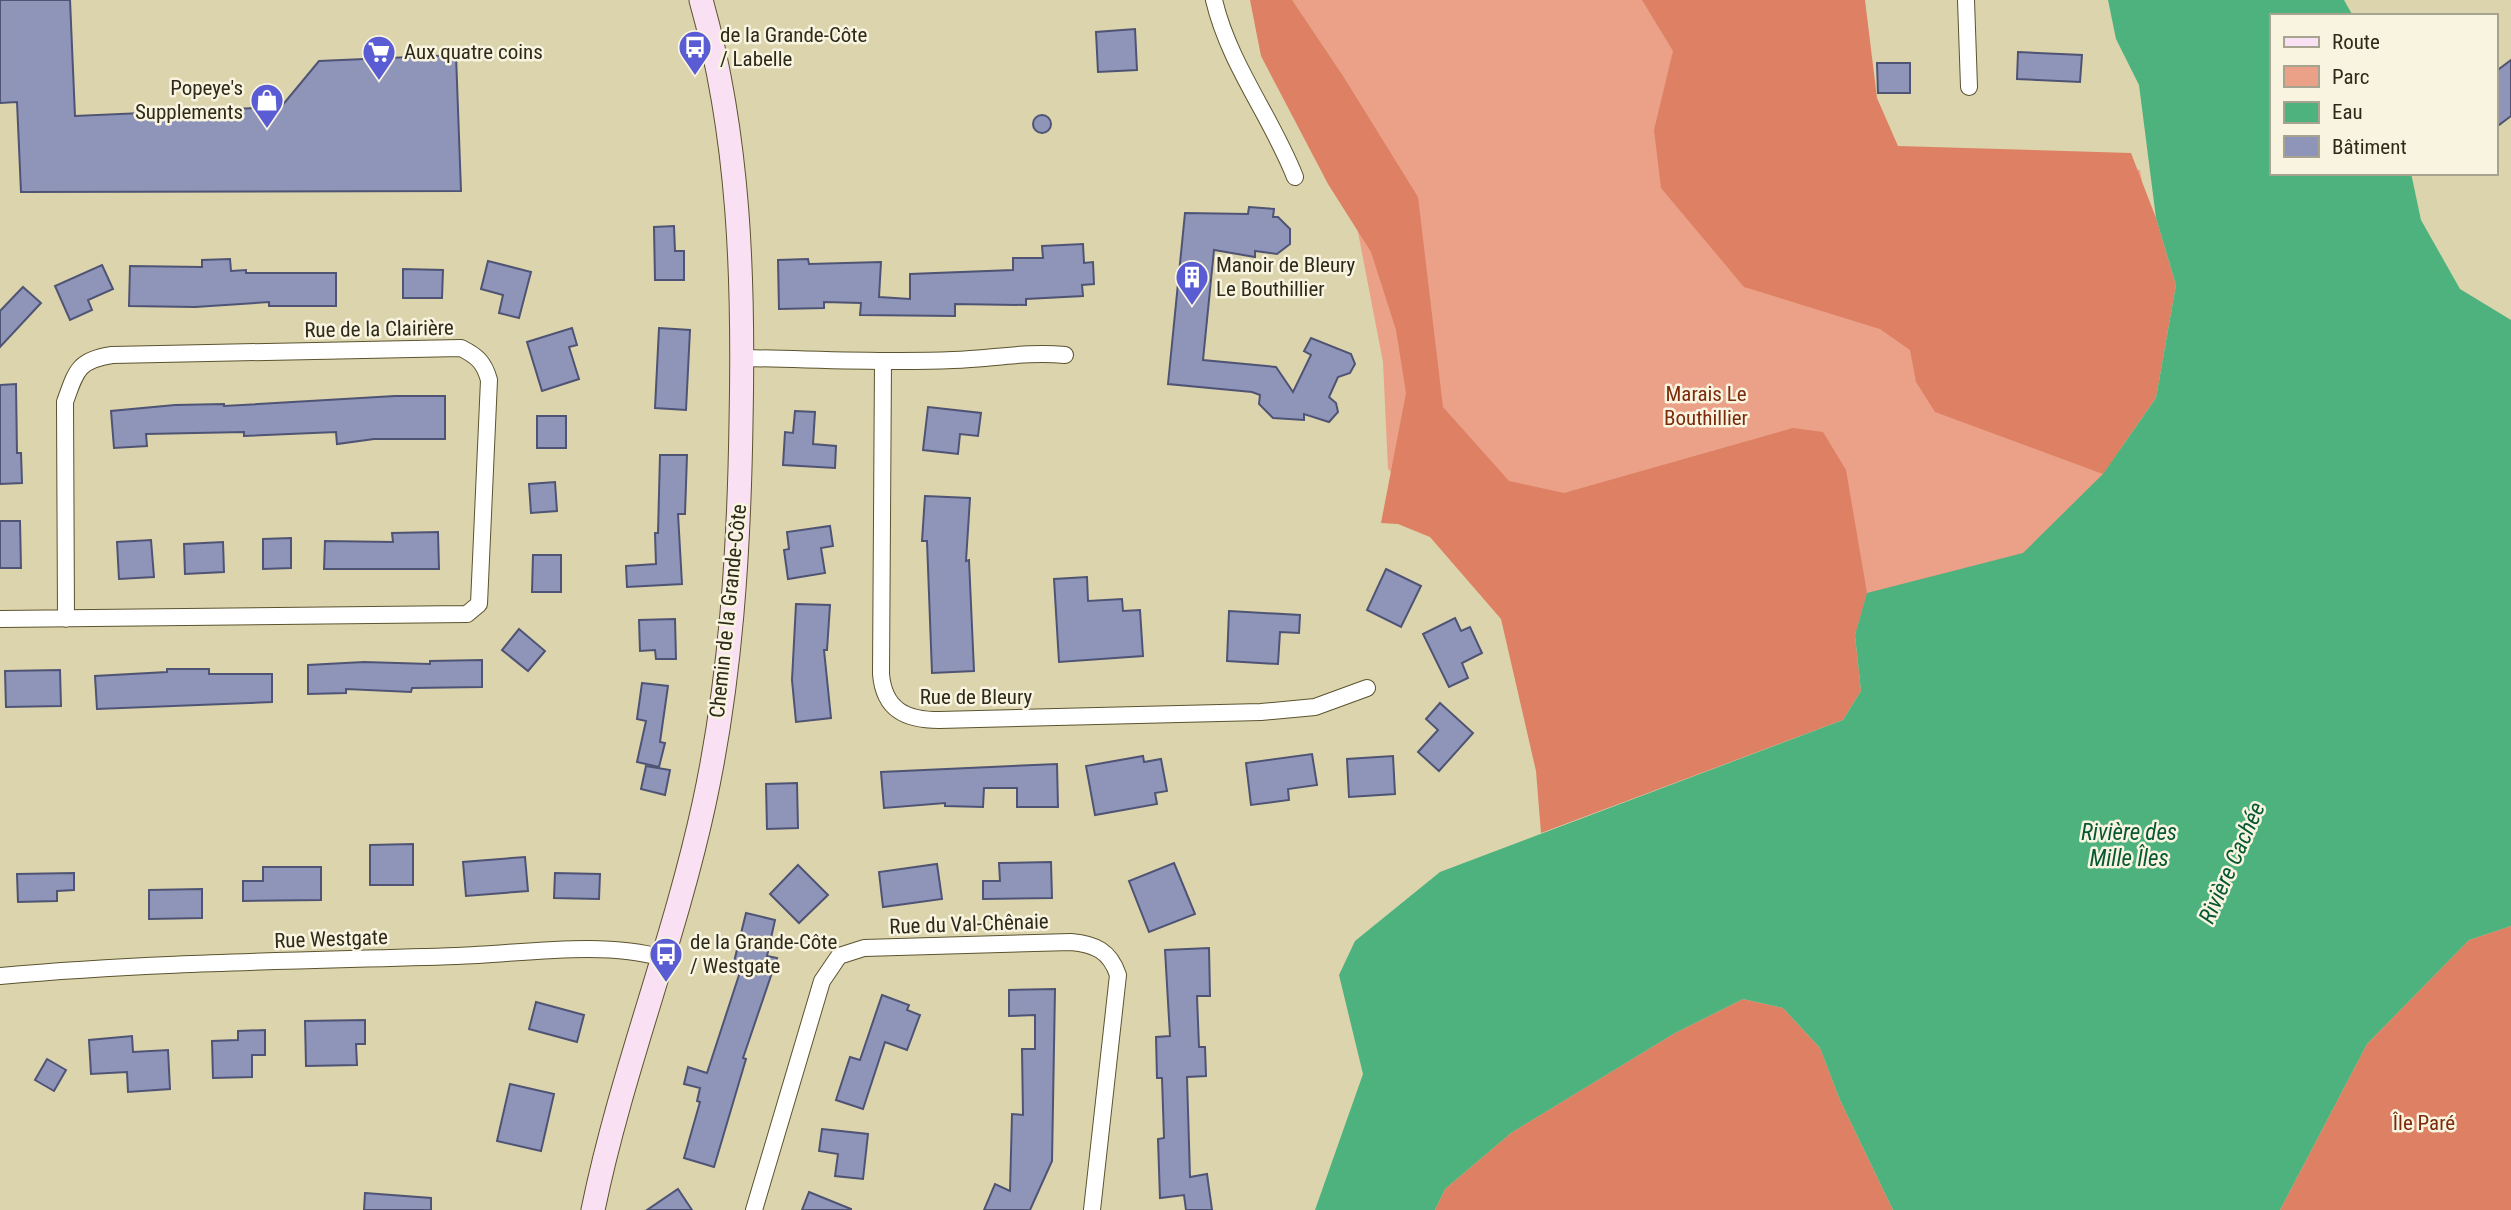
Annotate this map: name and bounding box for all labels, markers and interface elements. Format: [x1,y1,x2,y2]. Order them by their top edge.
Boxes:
legend [2270,14,2497,175]
place label: de la Grande-Côte / Labelle [720,23,868,71]
bus stop icon: de la Grande-Côte / Labelle [676,28,714,77]
text: Route [2332,30,2380,54]
supermarket icon: Aux quatre coins [360,33,398,82]
place label: Aux quatre coins [404,40,543,64]
text: Parc [2332,65,2370,89]
place label: Popeye's Supplements [135,76,243,124]
shop icon: Popeye's Supplements [248,81,286,130]
text: Eau [2332,100,2363,124]
text: Bâtiment [2332,135,2407,159]
place label: Manoir de Bleury Le Bouthillier [1216,253,1356,301]
building icon: Manoir de Bleury Le Bouthillier [1173,258,1211,307]
street label: Rue de la Clairière [304,316,454,342]
park label: Marais Le Bouthillier [1664,382,1748,430]
street label: Chemin de la Grande-Côte [705,503,751,719]
street label: Rue de Bleury [920,685,1033,709]
water label: Rivière Cachée [2193,798,2271,928]
water label: Rivière des Mille Îles [2081,819,2177,872]
street label: Rue du Val-Chênaie [889,909,1049,939]
street label: Rue Westgate [274,925,388,953]
place label: de la Grande-Côte / Westgate [690,930,838,978]
bus stop icon: de la Grande-Côte / Westgate [647,935,685,984]
park label: Île Paré [2392,1111,2455,1135]

